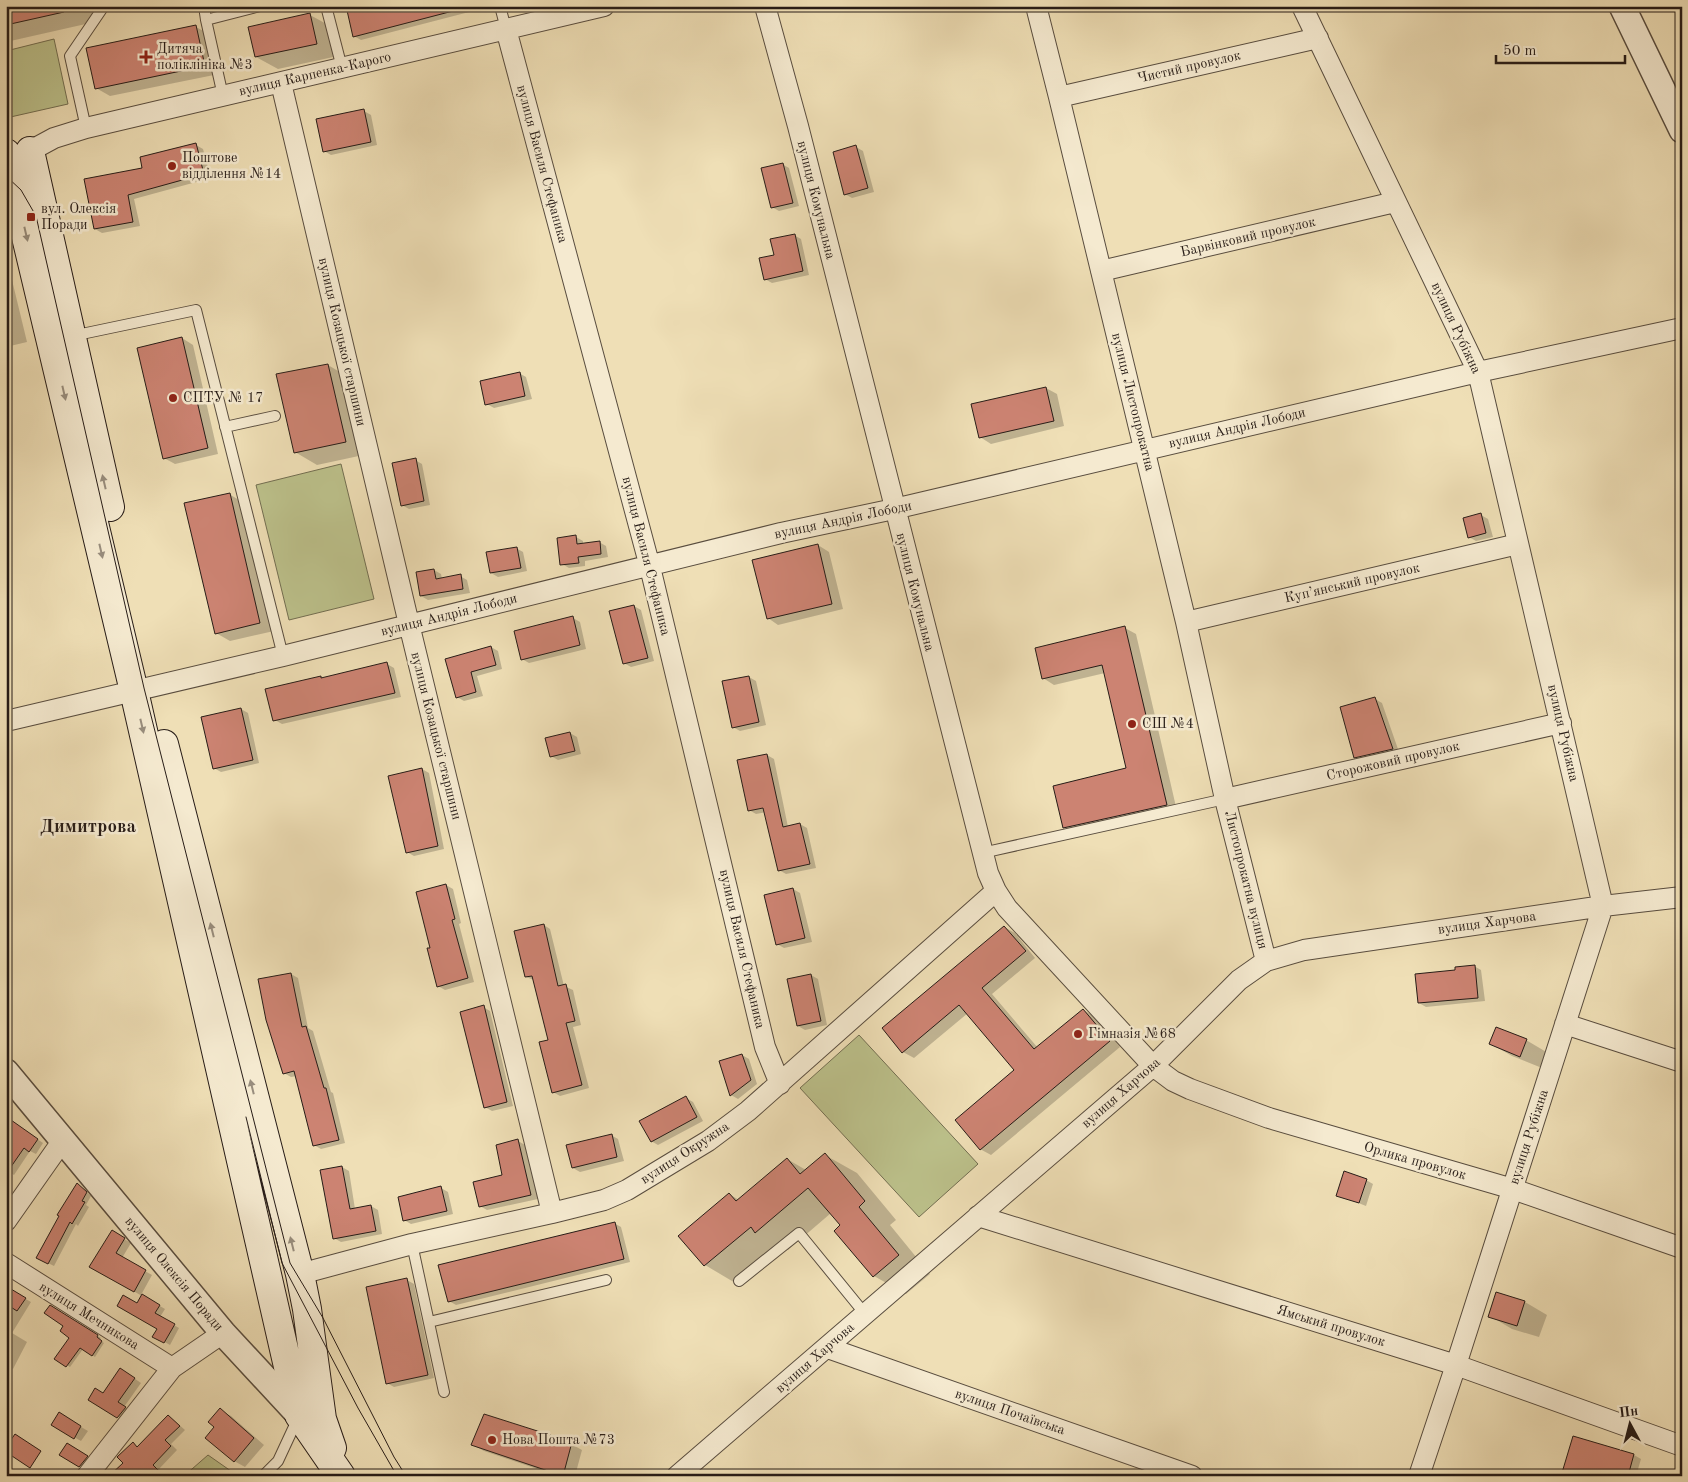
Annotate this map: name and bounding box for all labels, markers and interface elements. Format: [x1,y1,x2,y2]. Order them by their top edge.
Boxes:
scale bar [1496,32,1624,64]
place label: Дитяча поліклініка №3 [157,42,253,72]
text: 50 m [1503,44,1537,59]
street label: Чистий провулок [1136,48,1242,86]
marker: Дитяча поліклініка №3 [139,50,153,64]
street label: вулиця Карпенка-Карого [238,50,392,98]
street label: вулиця Василя Стефаника [513,83,570,245]
street label: вулиця Комунальна [795,139,838,261]
place label: Поштове відділення №14 [182,151,281,181]
marker: Поштове відділення №14 [166,160,178,172]
place label: вул. Олексія Поради [41,202,116,232]
marker: вул. Олексія Поради [25,211,37,223]
street label: Барвінковий провулок [1179,215,1317,259]
one-way arrow [22,227,30,242]
street label: вулиця Козацької старшини [316,256,368,428]
street label: вулиця Рубіжна [1429,280,1483,376]
street label: вулиця Листопрокатна [1109,331,1157,473]
one-way arrow [60,385,68,400]
place label: СПТУ № 17 [183,391,263,405]
marker: СПТУ № 17 [167,392,179,404]
street label: вулиця Андрія Лободи [1167,405,1307,451]
one-way arrow [100,475,108,490]
street label: вулиця Василя Стефаника [619,475,673,637]
street label: вулиця Андрія Лободи [773,499,913,541]
street label: вулиця Комунальна [894,531,937,653]
one-way arrow [97,543,105,558]
street label: Куп’янський провулок [1283,561,1421,605]
street label: вулиця Андрія Лободи [379,591,519,639]
street label: вулиця Козацької старшини [408,651,464,821]
street label: вулиця Рубіжна [1545,683,1581,783]
place label: СШ №4 [1142,717,1194,731]
marker: СШ №4 [1126,718,1138,730]
one-way arrow [138,719,146,734]
street label: Сторожовий провулок [1325,739,1461,783]
street label: Листопрокатна вулиця [1222,809,1270,951]
district label: Димитрова [40,818,136,837]
street label: вулиця Василя Стефаника [716,868,767,1030]
street label: вулиця Харчова [1437,909,1537,937]
one-way arrow [208,922,216,937]
place label: Гімназія №68 [1088,1027,1176,1041]
marker: Гімназія №68 [1072,1028,1084,1040]
street label: вулиця Харчова [1079,1055,1163,1131]
one-way arrow [248,1079,256,1095]
street label: вулиця Рубіжна [1507,1088,1551,1186]
street label: вулиця Окружна [638,1119,732,1187]
street label: Орлика провулок [1362,1140,1468,1182]
street label: вулиця Олексія Поради [122,1214,226,1334]
one-way arrow [288,1237,296,1252]
street label: вулиця Мечникова [37,1280,141,1352]
street label: Ямський провулок [1275,1303,1387,1349]
street label: вулиця Харчова [773,1320,857,1396]
street label: вулиця Почаївська [953,1387,1067,1437]
north arrow [1606,1400,1656,1450]
text: Пн [1618,1404,1639,1420]
place label: Нова Пошта №73 [502,1433,615,1447]
marker: Нова Пошта №73 [486,1434,498,1446]

